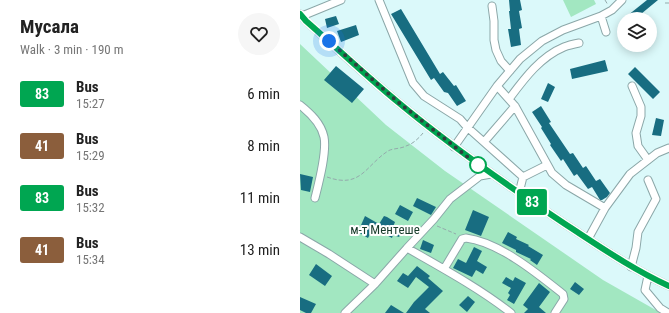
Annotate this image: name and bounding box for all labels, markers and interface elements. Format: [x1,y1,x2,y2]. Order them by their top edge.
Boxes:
map controls [617,12,657,52]
button: layers [617,12,657,52]
button: heart [238,13,280,55]
text: Мусала [20,15,79,38]
your location [319,31,339,51]
text: Walk · 3 min · 190 m [20,42,124,57]
text: Bus [76,78,99,96]
text: 6 min [247,85,280,103]
text: 83 [35,86,49,102]
text: 15:27 [76,96,105,111]
text: Bus [76,130,99,148]
text: 8 min [247,137,280,155]
text: 41 [35,138,49,154]
text: 15:29 [76,148,105,163]
unlabelled marker [469,156,487,174]
text: Bus [76,182,99,200]
text: 11 min [240,189,280,207]
line badge: 83 [514,189,550,215]
text: 83 [35,190,49,206]
text: 83 [525,194,539,210]
text: 15:32 [76,200,105,215]
park label: м-т Ментeше [350,222,420,237]
text: Bus [76,234,99,252]
text: 13 min [240,241,280,259]
text: 41 [35,242,49,258]
text: 15:34 [76,252,105,267]

